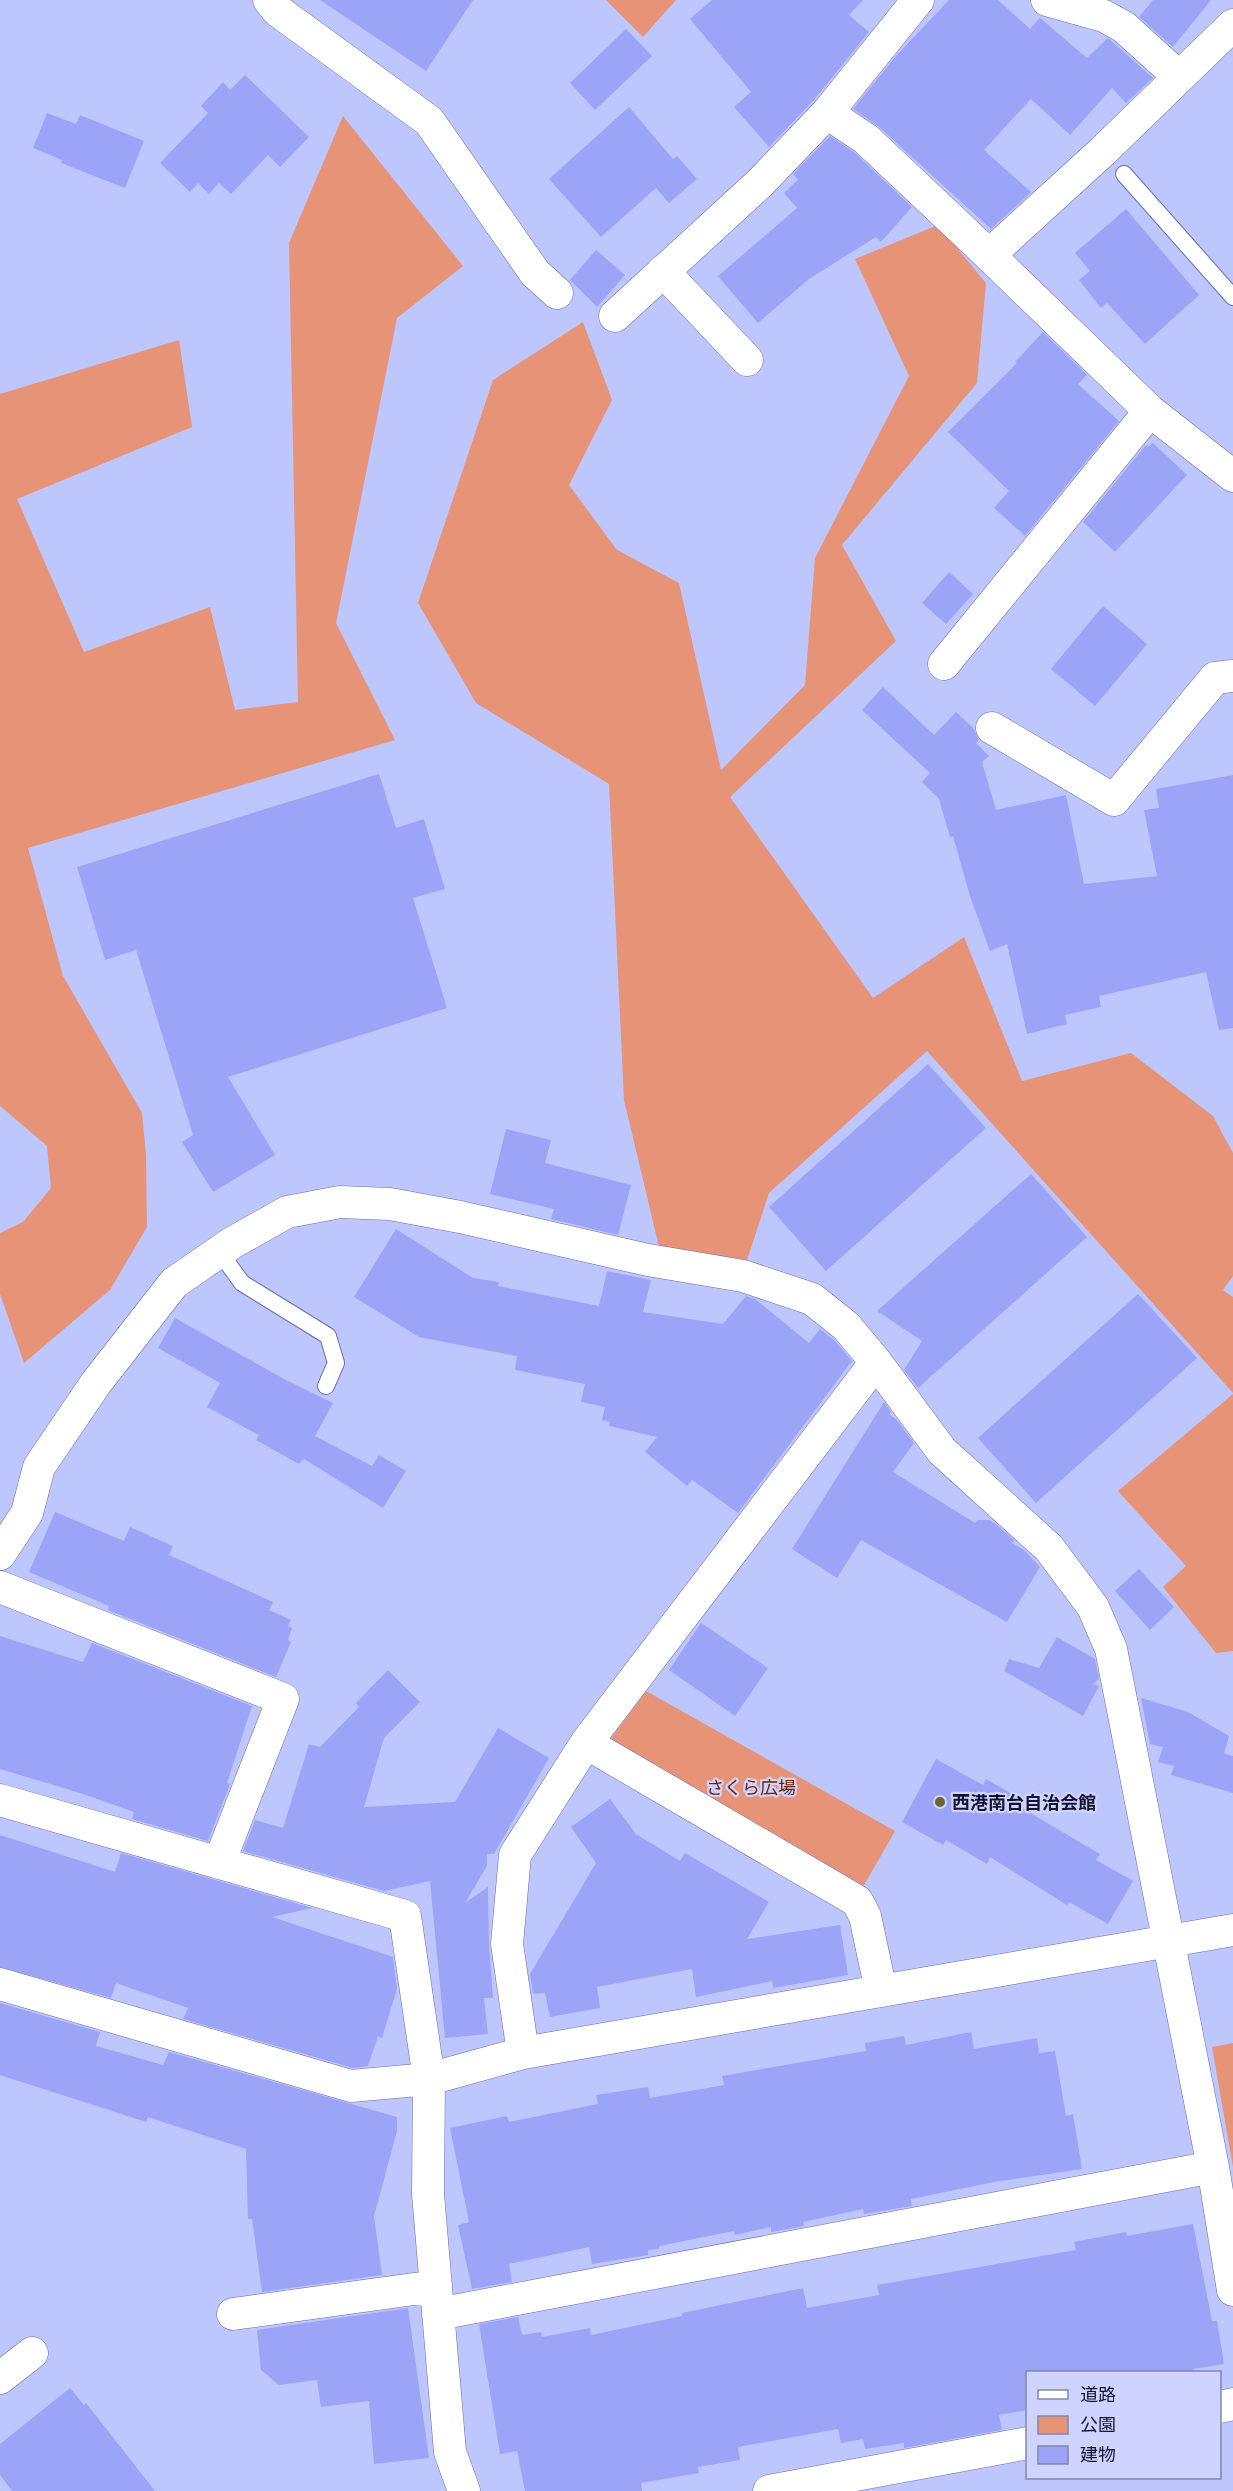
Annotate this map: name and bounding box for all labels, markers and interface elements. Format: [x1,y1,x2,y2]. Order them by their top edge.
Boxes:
park label: さくら広場 [706,1777,796,1798]
place label: 西港南台自治会館 [952,1792,1096,1813]
marker: 西港南台自治会館 [933,1795,947,1809]
legend [1026,2371,1221,2479]
text: 道路 [1080,2384,1116,2405]
text: 公園 [1080,2414,1116,2435]
text: 建物 [1080,2444,1116,2465]

